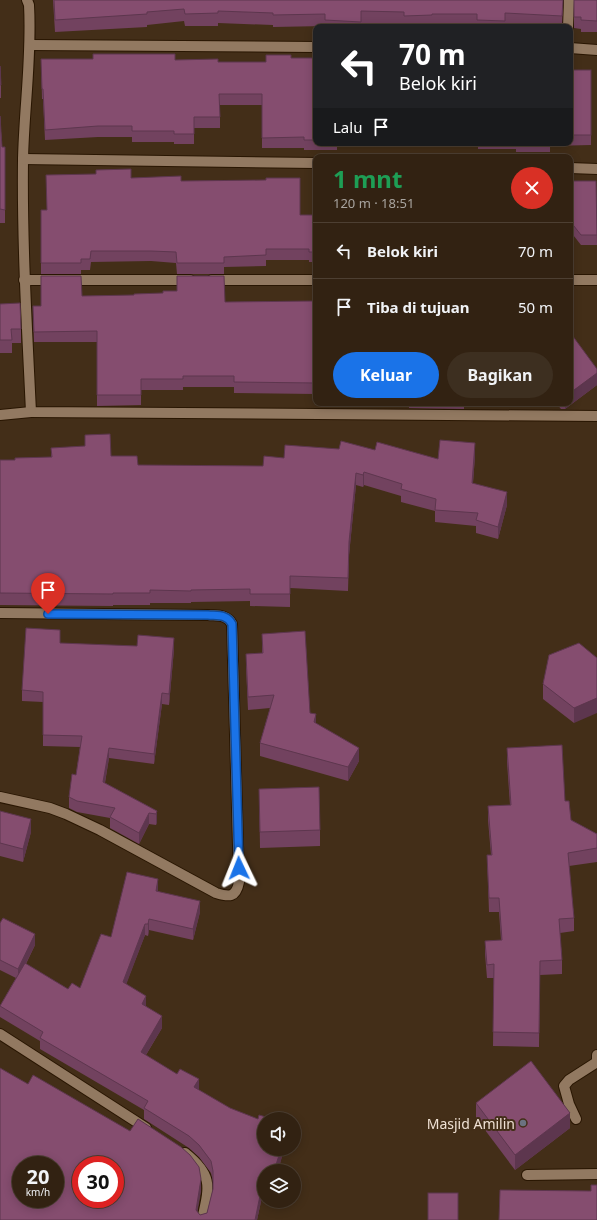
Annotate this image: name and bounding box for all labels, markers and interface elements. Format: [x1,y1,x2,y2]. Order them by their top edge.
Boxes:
text: 70 m [399,35,466,73]
icon: left [333,40,385,92]
text: Belok kiri [399,71,477,95]
icon: arrive [370,116,392,138]
text: Lalu [333,117,362,137]
text: 1 mnt [333,162,402,195]
button: close [511,167,553,209]
text: 120 m · 18:51 [333,194,414,212]
icon: left [333,240,355,262]
text: Belok kiri [367,241,438,261]
text: 70 m [518,241,553,261]
icon: arrive [333,296,355,318]
text: Tiba di tujuan [367,297,470,317]
text: 50 m [518,297,553,317]
button: Keluar [333,352,439,398]
button: Bagikan [447,352,553,398]
pin [31,573,65,614]
icon: arrive [37,579,59,601]
position arrow [218,847,260,889]
map controls [257,1112,301,1208]
button: sound [257,1112,301,1156]
place label: Masjid Amilin [427,1114,515,1133]
marker: Masjid Amilin [518,1118,528,1128]
speed limit sign: 30 [72,1156,124,1208]
text: 20 [27,1163,49,1190]
button: layers [257,1164,301,1208]
text: km/h [26,1185,50,1199]

